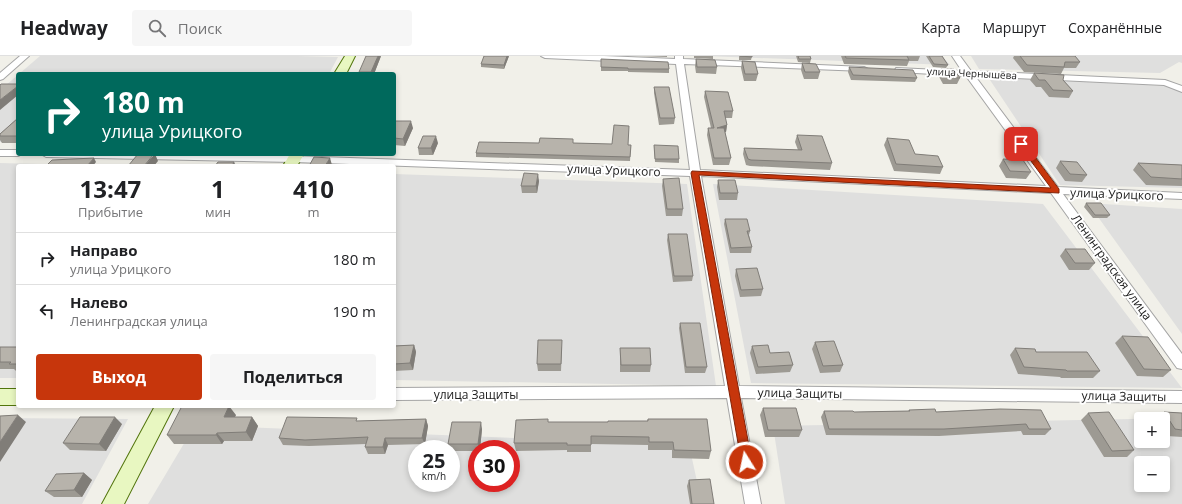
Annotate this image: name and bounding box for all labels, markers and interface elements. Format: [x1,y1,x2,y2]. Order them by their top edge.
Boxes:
search box [132,10,412,46]
text: Headway [20,15,108,41]
icon: search [146,17,168,39]
text: Поиск [178,18,222,38]
text: Карта [921,18,960,37]
text: Маршрут [982,18,1046,37]
text: Сохранённые [1068,18,1162,37]
street label: улица Чернышёва [927,64,1017,82]
text: 180 m [102,83,185,121]
icon: right [36,88,88,140]
text: улица Урицкого [102,119,242,143]
pin [1004,127,1038,161]
icon: arrive [1010,133,1032,155]
street label: улица Урицкого [567,160,661,180]
text: 13:47 [80,172,141,205]
text: 1 [211,172,225,205]
text: 410 [293,172,334,205]
street label: улица Урицкого [1070,184,1164,204]
text: Прибытие [78,203,143,221]
text: мин [205,203,231,221]
text: m [307,203,320,221]
street label: Ленинградская улица [1068,211,1156,323]
text: Направо [70,240,138,260]
icon: right [36,248,58,270]
text: 180 m [332,249,376,269]
text: улица Урицкого [70,260,171,278]
text: Налево [70,292,128,312]
icon: left [36,300,58,322]
text: 190 m [332,301,376,321]
text: Ленинградская улица [70,312,208,330]
button: Выход [36,354,202,400]
button: Поделиться [210,354,376,400]
street label: улица Защиты [757,384,843,402]
street label: улица Защиты [434,386,518,403]
street label: улица Защиты [1081,387,1167,405]
map controls [1134,412,1170,492]
button: + [1134,412,1170,448]
speed limit sign: 30 [468,440,520,492]
position arrow [725,441,767,483]
text: 25 [423,447,445,474]
button: − [1134,456,1170,492]
text: km/h [422,469,446,483]

